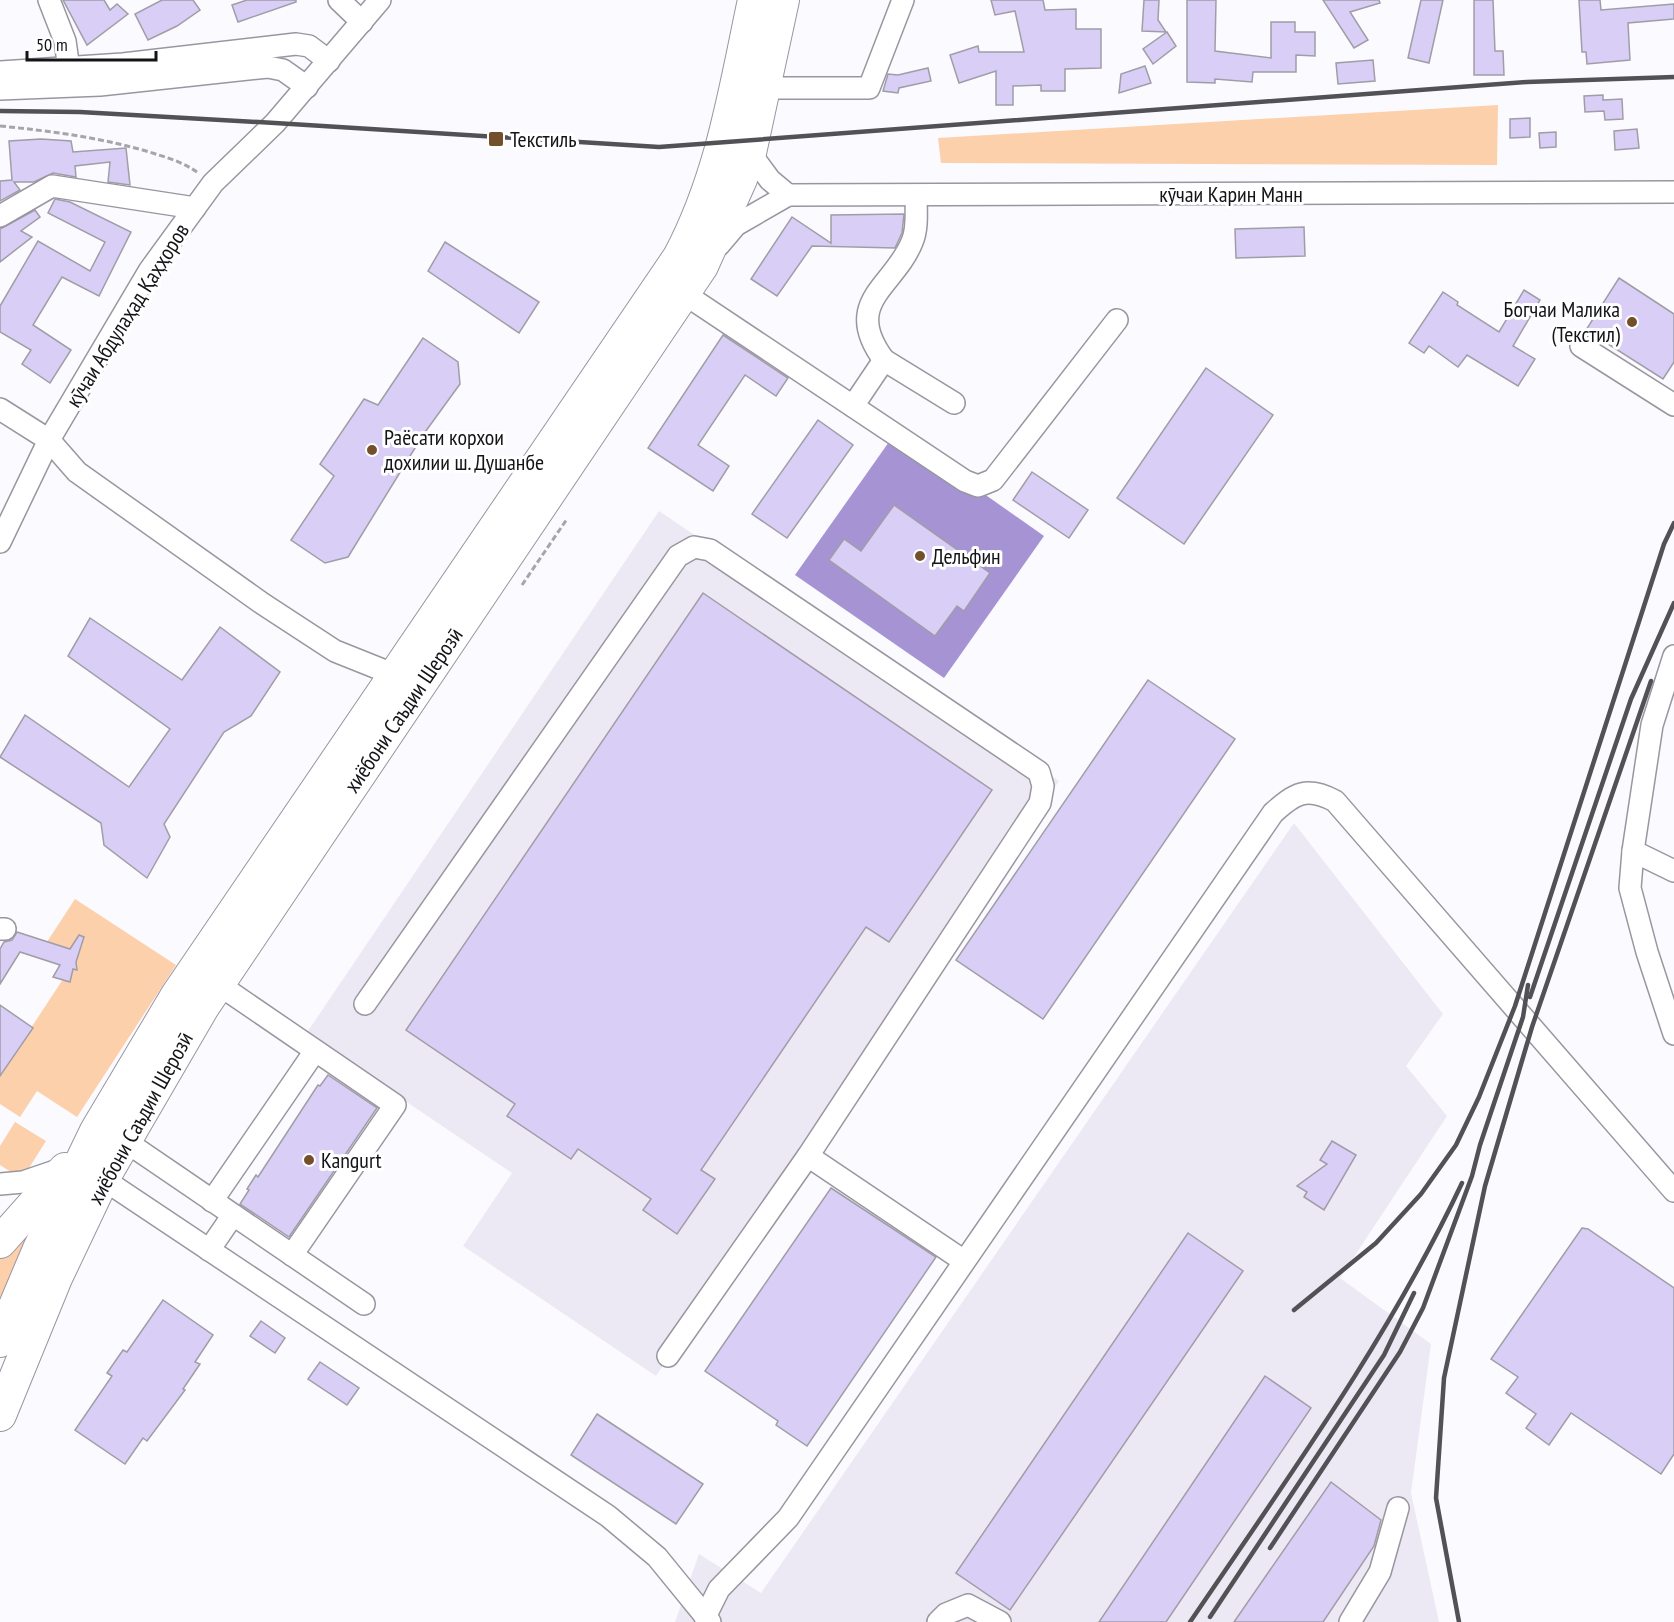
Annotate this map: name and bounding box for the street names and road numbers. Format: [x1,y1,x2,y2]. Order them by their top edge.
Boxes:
street label: кӯчаи Карин Манн [1159,180,1303,208]
street label: кӯчаи Абдулаҳад Қаҳҳоров [59,218,195,412]
street label: хиёбони Саъдии Шерозӣ [337,622,469,798]
street label: хиёбони Саъдии Шерозӣ [81,1027,199,1209]

